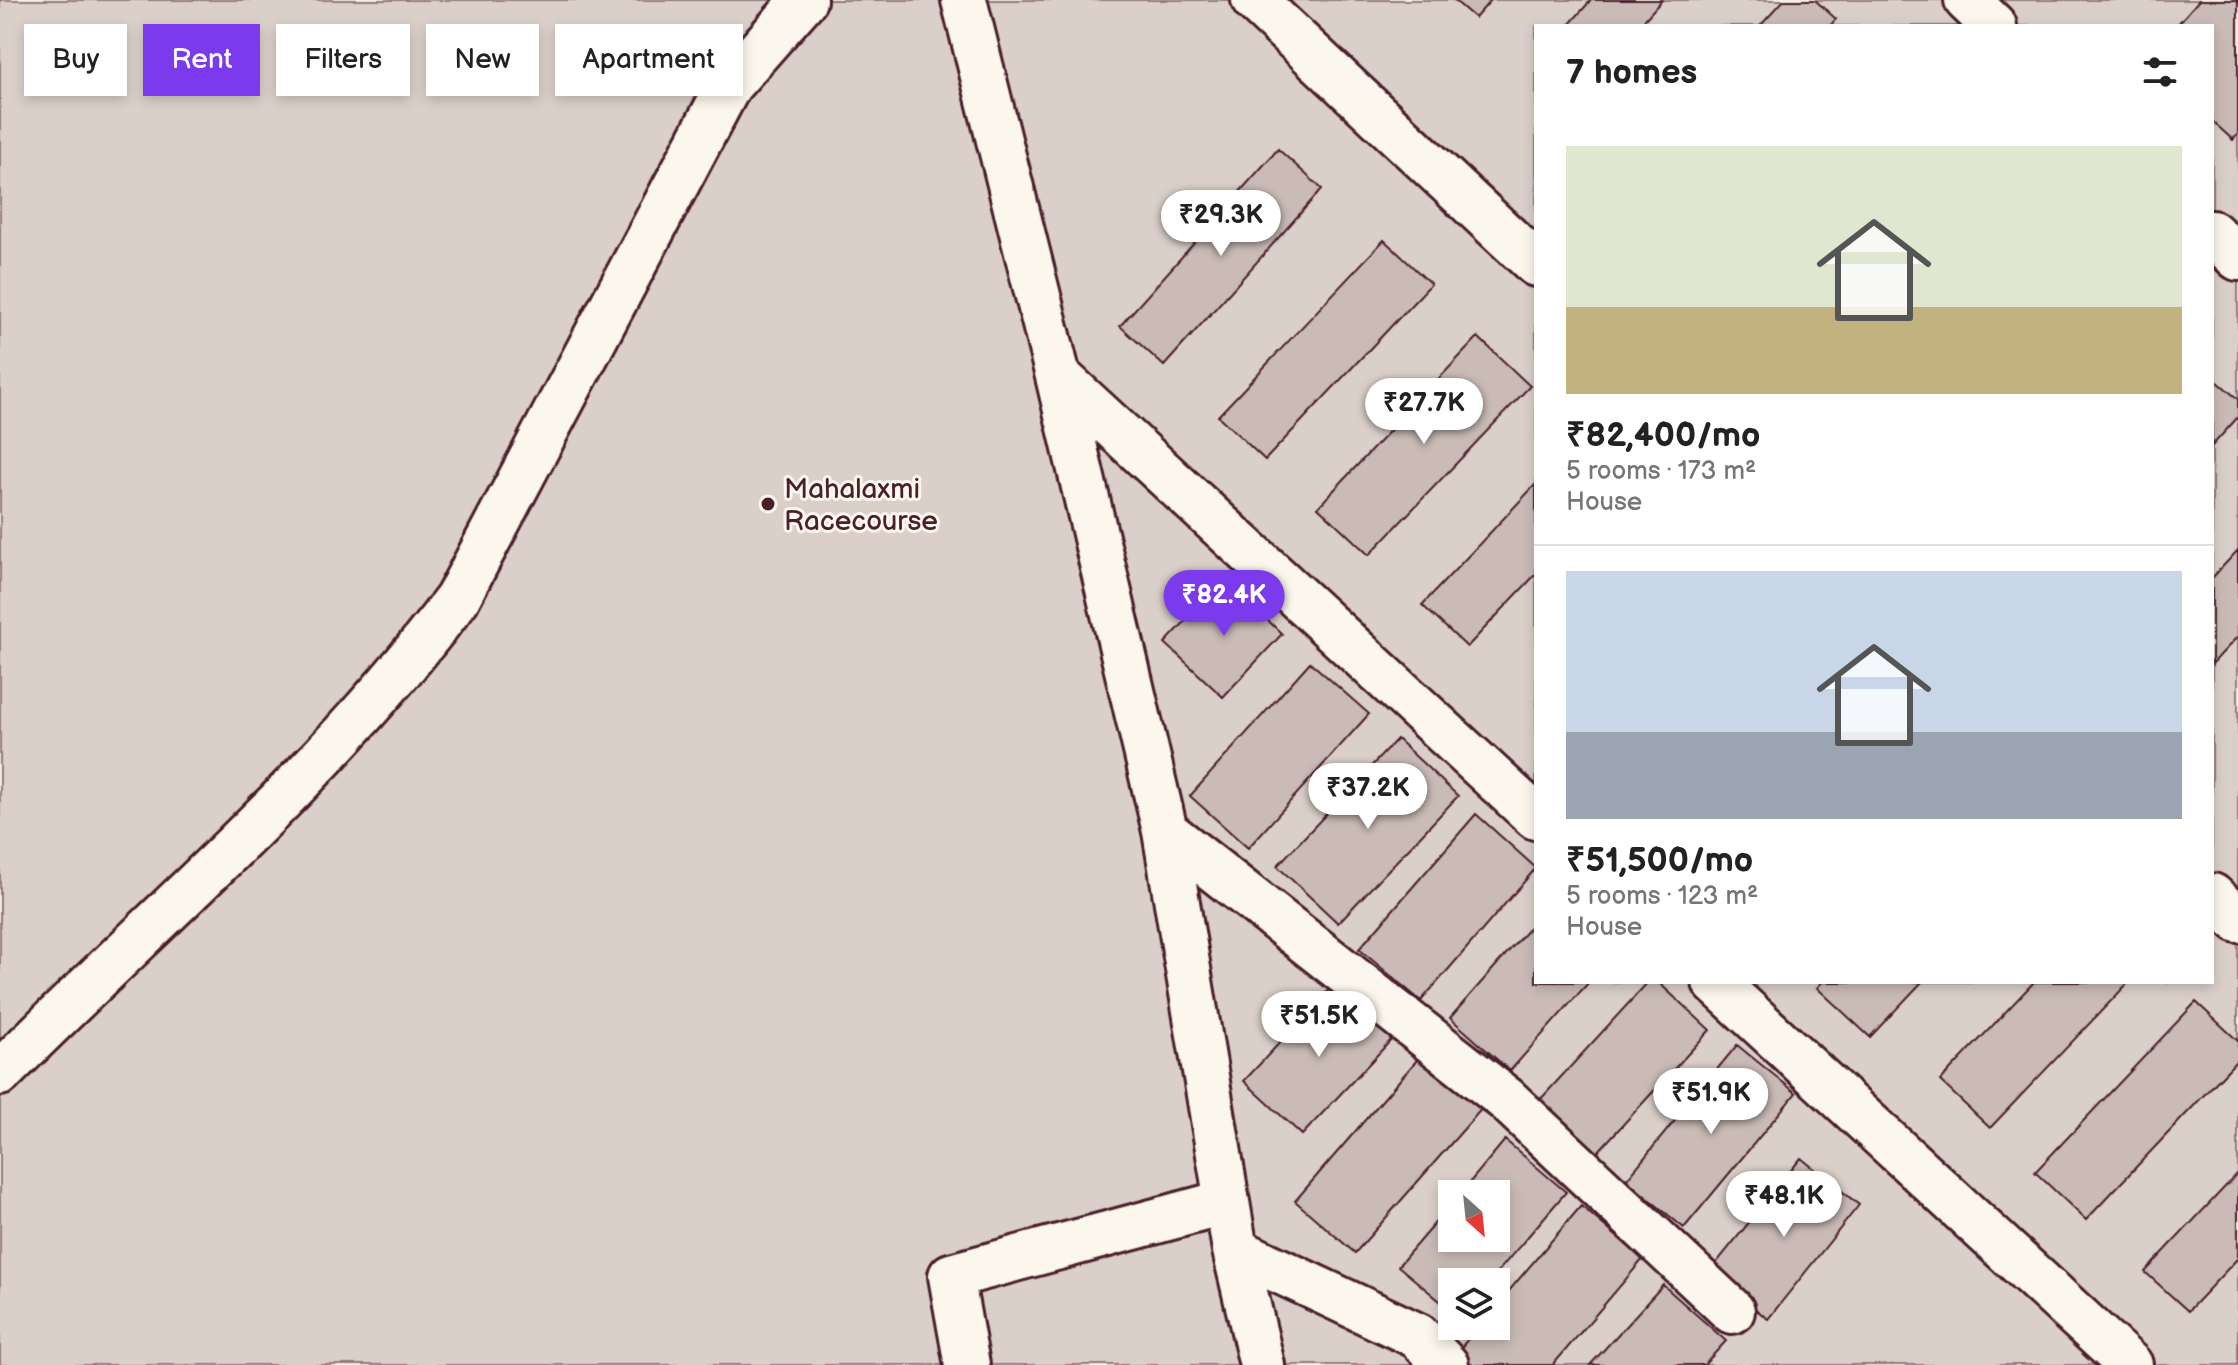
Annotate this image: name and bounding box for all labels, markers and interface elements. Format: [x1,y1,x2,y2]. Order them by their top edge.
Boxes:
chip: Buy [24,24,127,96]
chip: Rent [143,24,260,96]
chip: Filters [276,24,410,96]
chip: New [426,24,539,96]
chip: Apartment [555,24,743,96]
icon: filters [2138,50,2182,94]
text: 7 homes [1566,52,1697,93]
pin: ₹29.3K [1156,190,1286,258]
icon: home [1802,198,1946,342]
text: ₹29.3K [1179,200,1263,231]
pin: ₹27.7K [1359,378,1489,446]
text: ₹27.7K [1383,388,1465,419]
text: ₹82,400/mo [1566,415,1760,456]
text: 5 rooms · 173 m² [1566,456,1756,487]
place label: Mahalaxmi Racecourse [784,473,938,538]
text: House [1566,487,1642,518]
marker: Mahalaxmi Racecourse [759,495,777,513]
pin: ₹82.4K [1159,570,1289,638]
text: ₹82.4K [1182,580,1266,611]
icon: home [1802,623,1946,767]
pin: ₹37.2K [1303,763,1433,831]
text: ₹37.2K [1326,773,1410,804]
text: ₹51,500/mo [1566,840,1753,881]
text: 5 rooms · 123 m² [1566,881,1758,912]
text: House [1566,912,1642,943]
pin: ₹51.5K [1254,991,1384,1059]
text: ₹51.5K [1279,1001,1359,1032]
pin: ₹51.9K [1646,1068,1776,1136]
text: ₹51.9K [1671,1078,1751,1109]
pin: ₹48.1K [1719,1171,1849,1239]
north arrow [1438,1180,1510,1252]
map controls [1438,1180,1510,1340]
text: ₹48.1K [1744,1181,1824,1212]
button: layers [1438,1268,1510,1340]

